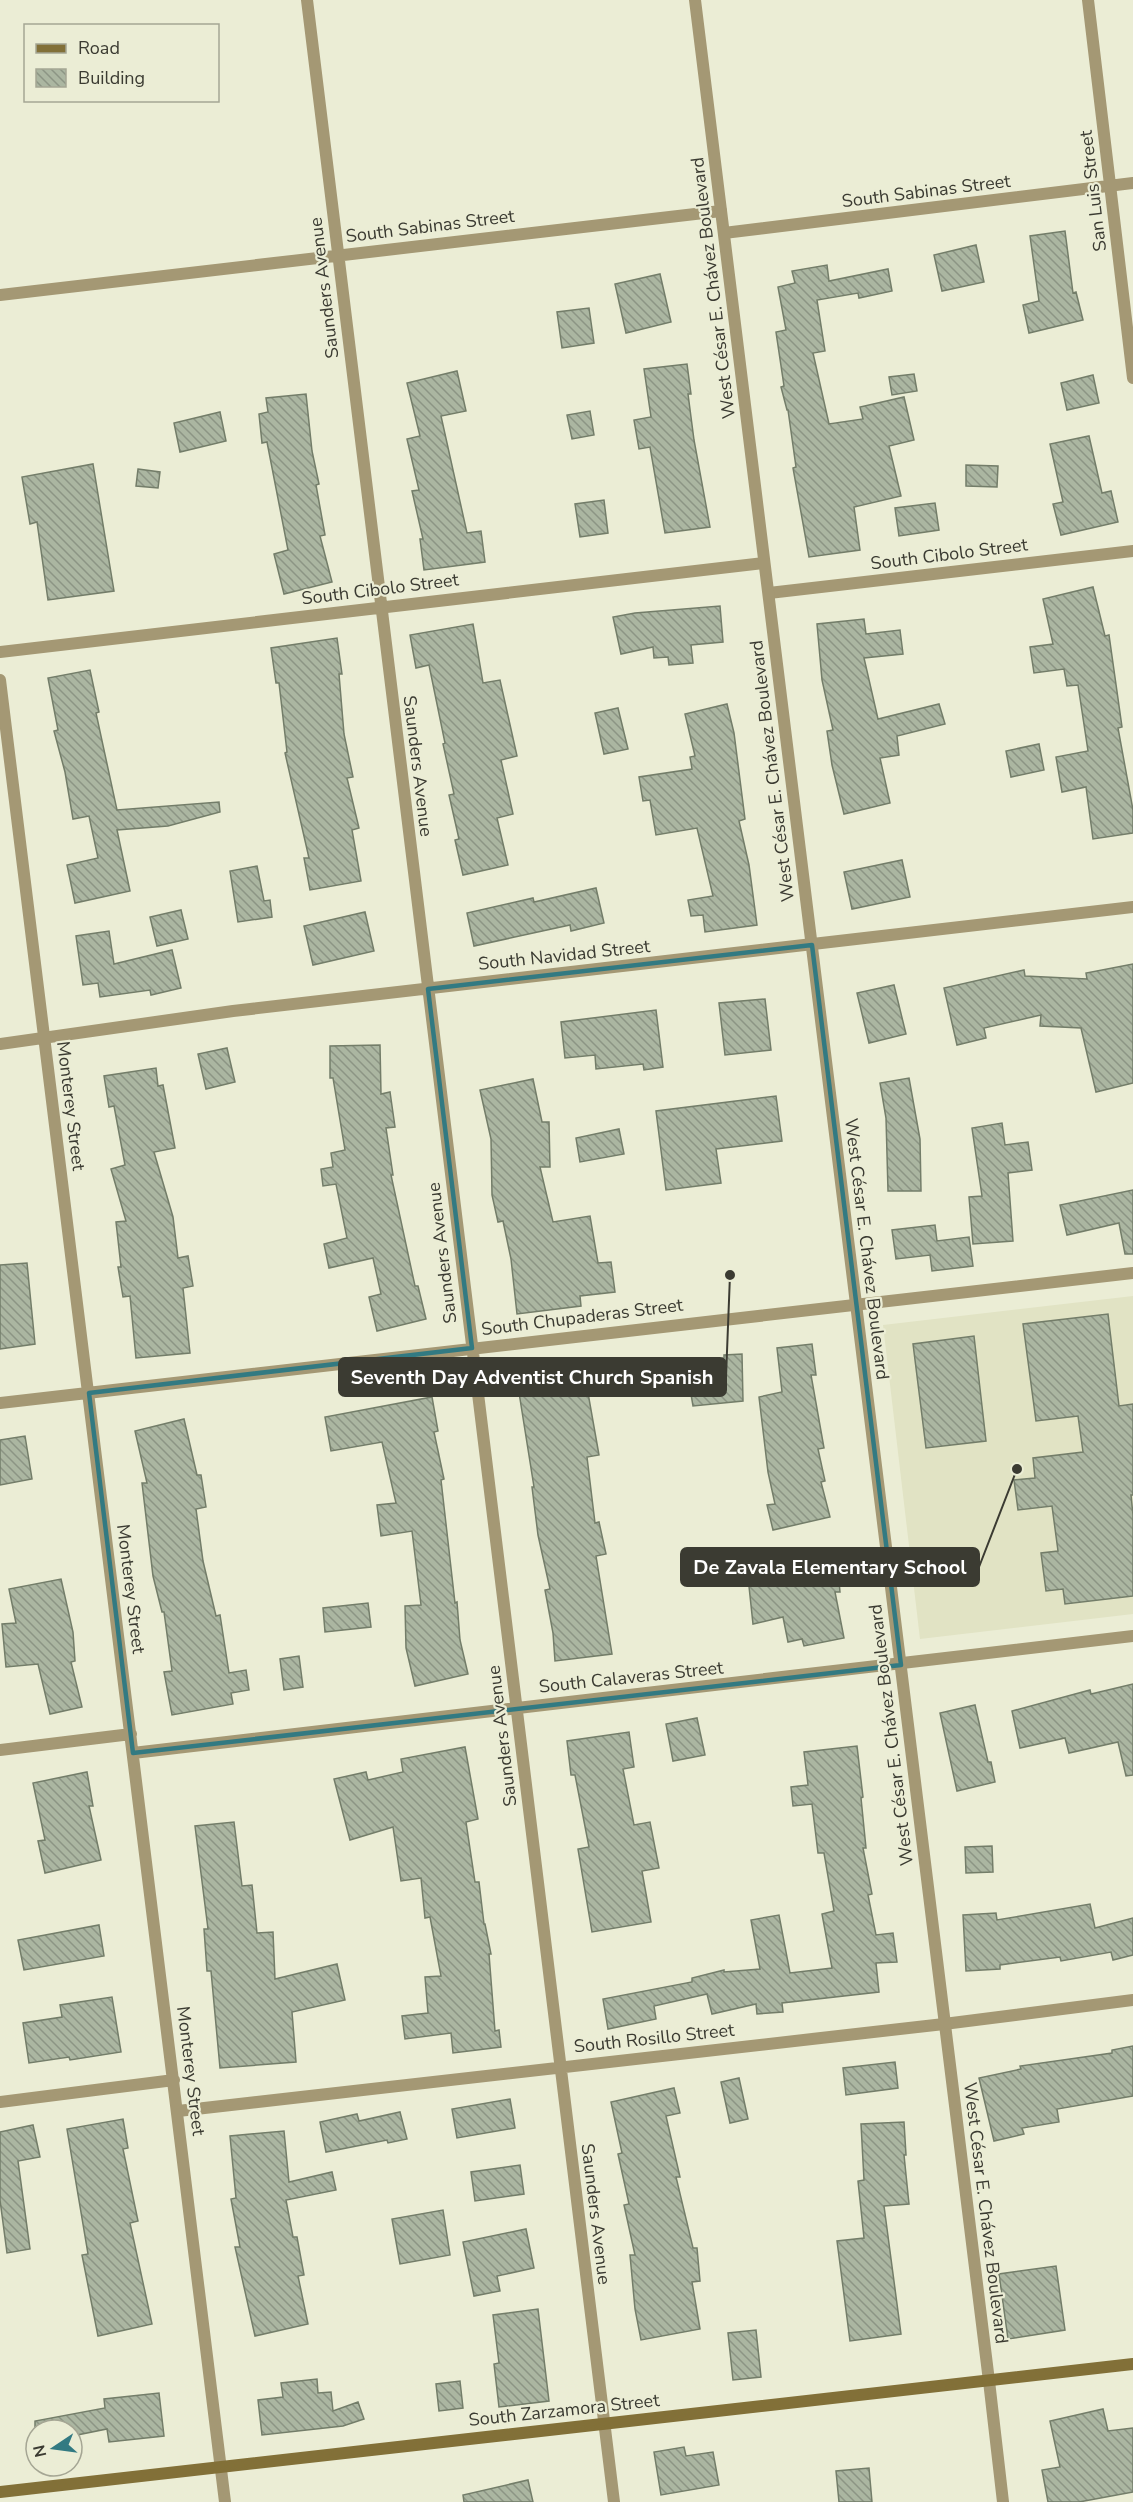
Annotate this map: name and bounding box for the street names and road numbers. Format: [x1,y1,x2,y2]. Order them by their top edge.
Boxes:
street label: San Luis Street [1074,128,1112,253]
street label: West César E. Chávez Boulevard [685,156,741,420]
street label: South Sabinas Street [840,169,1012,213]
street label: South Sabinas Street [344,204,516,248]
street label: Saunders Avenue [303,216,345,360]
street label: South Cibolo Street [869,532,1030,576]
street label: South Cibolo Street [300,567,461,611]
street label: West César E. Chávez Boulevard [744,639,800,903]
street label: Saunders Avenue [397,694,439,838]
street label: South Navidad Street [477,934,652,976]
street label: Monterey Street [51,1040,91,1173]
street label: West César E. Chávez Boulevard [839,1117,895,1381]
street label: Saunders Avenue [421,1181,463,1325]
street label: South Chupaderas Street [480,1293,685,1341]
street label: Monterey Street [111,1523,151,1656]
street label: West César E. Chávez Boulevard [863,1603,919,1867]
street label: South Calaveras Street [538,1655,725,1699]
street label: Saunders Avenue [481,1664,523,1808]
street label: Monterey Street [171,2005,211,2138]
street label: South Rosillo Street [573,2018,736,2058]
street label: West César E. Chávez Boulevard [958,2081,1014,2345]
street label: Saunders Avenue [575,2142,617,2286]
street label: South Zarzamora Street [467,2388,661,2432]

